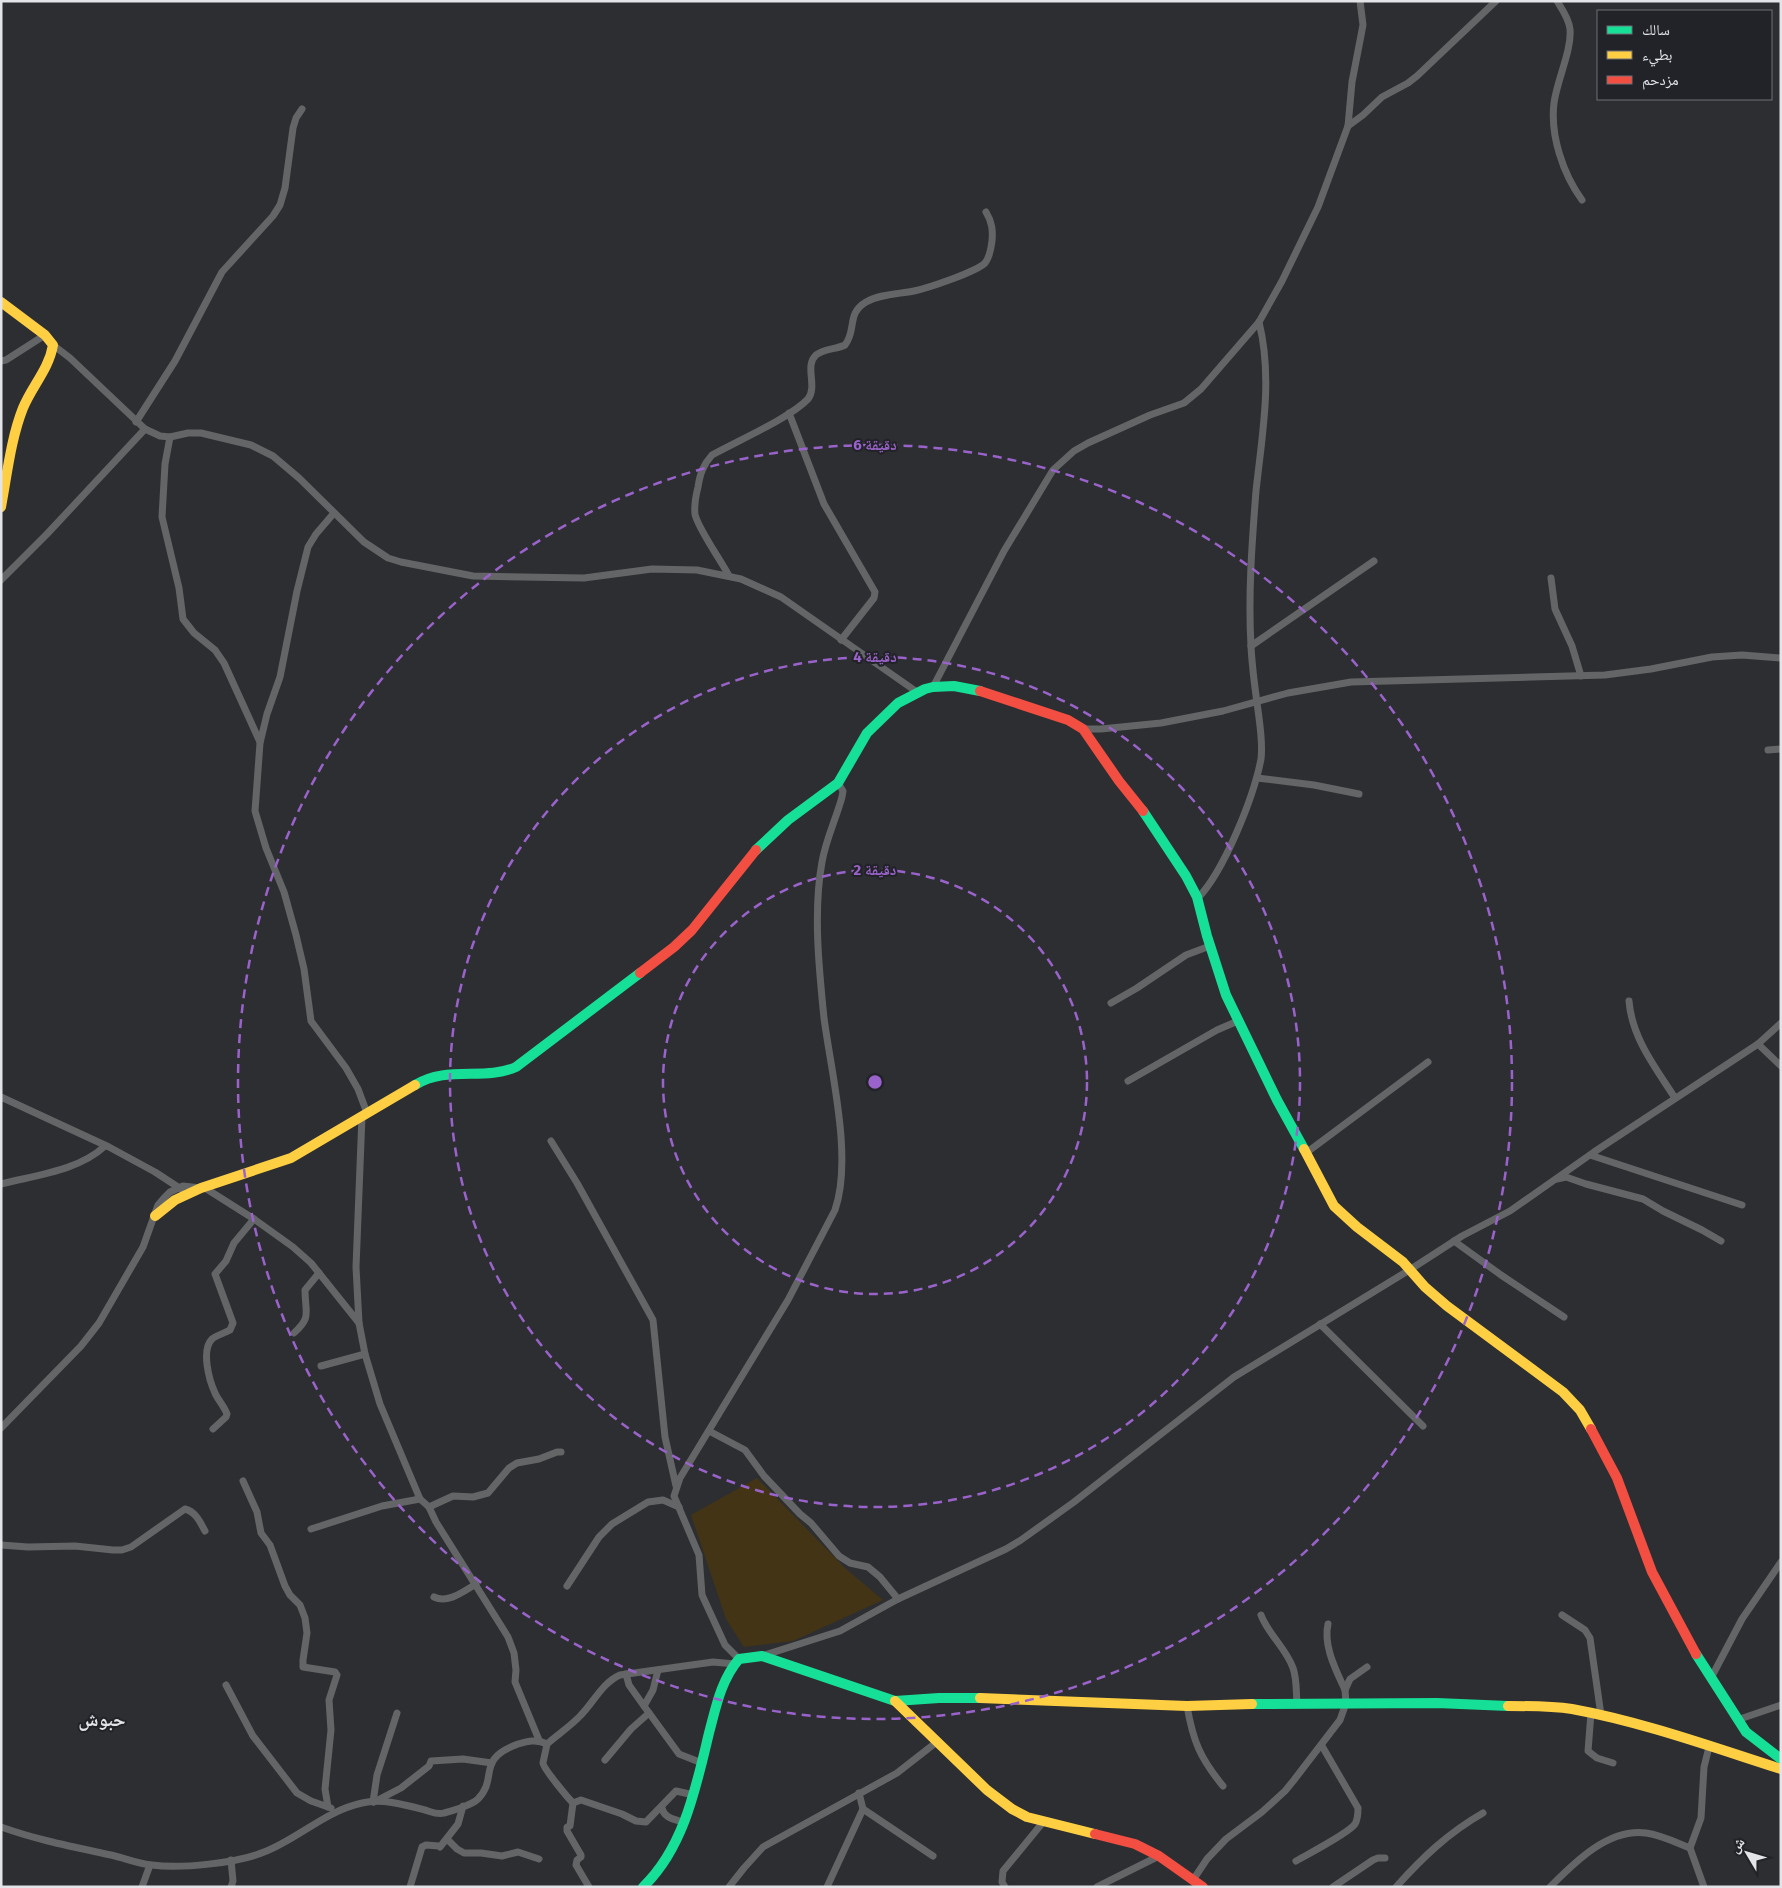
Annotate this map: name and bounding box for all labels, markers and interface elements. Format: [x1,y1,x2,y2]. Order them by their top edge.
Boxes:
legend [1597,10,1772,100]
text: سالك [1642,21,1670,39]
text: بطيء [1642,46,1672,67]
text: مزدحم [1642,71,1679,90]
text: 6 دقيقة [853,436,897,454]
text: 4 دقيقة [853,648,897,666]
text: 2 دقيقة [854,861,896,879]
centre of rings [866,1073,884,1091]
district label: حبوش [78,1708,126,1731]
north arrow [1722,1828,1772,1878]
text: ش [1726,1834,1749,1856]

